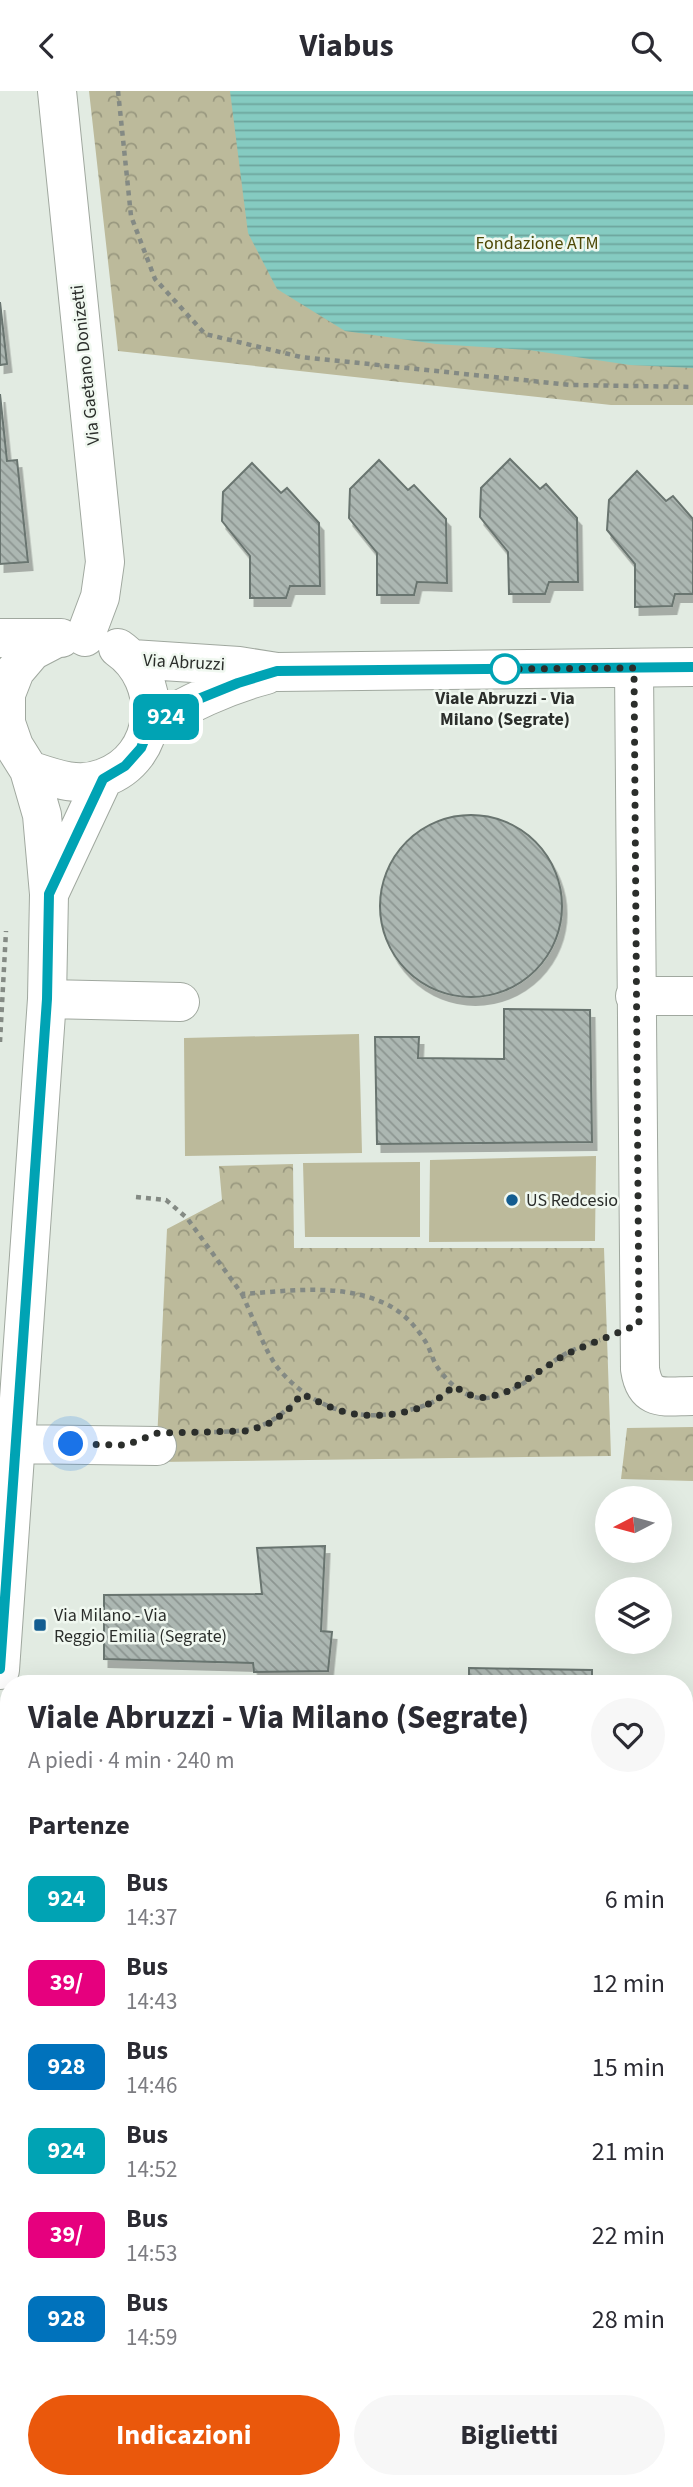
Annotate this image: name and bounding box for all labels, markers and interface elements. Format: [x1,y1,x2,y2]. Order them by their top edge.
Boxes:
text: Viabus [299,23,394,69]
icon: back [28,27,66,65]
icon: search [627,27,665,65]
park label: Fondazione ATM [475,231,599,256]
street label: Via Gaetano Donizetti [65,284,106,446]
street label: Via Abruzzi [142,648,226,677]
marker: Viale Abruzzi - Via Milano (Segrate) [490,654,520,684]
place label: Viale Abruzzi - Via Milano (Segrate) [434,686,575,732]
line badge: 924 [126,694,206,740]
text: 924 [147,699,185,734]
place label: US Redcesio [526,1188,618,1213]
marker: US Redcesio [504,1192,520,1208]
your location [53,1426,88,1461]
north arrow [595,1486,672,1563]
map controls [595,1486,672,1654]
button: layers [595,1577,672,1654]
place label: Via Milano - Via Reggio Emilia (Segrate) [54,1603,227,1649]
marker: Via Milano - Via Reggio Emilia (Segrate) [32,1617,48,1633]
text: Viale Abruzzi - Via Milano (Segrate) [28,1694,529,1741]
button: heart [591,1698,665,1772]
text: A piedi · 4 min · 240 m [28,1744,235,1777]
text: Partenze [28,1807,130,1844]
text: Bus [126,1864,168,1901]
text: 924 [47,1881,86,1916]
text: 6 min [605,1881,665,1918]
text: 14:37 [126,1901,177,1934]
text: Bus [126,1948,168,1985]
text: 39/ [50,1965,83,2000]
text: 12 min [592,1965,665,2002]
text: 14:43 [126,1985,177,2018]
text: Bus [126,2032,168,2069]
text: 928 [47,2049,86,2084]
text: 15 min [592,2049,665,2086]
text: 14:46 [126,2069,177,2102]
text: Bus [126,2116,168,2153]
text: 924 [47,2133,86,2168]
text: 21 min [592,2133,665,2170]
text: 14:52 [126,2153,177,2186]
text: Bus [126,2200,168,2237]
text: 39/ [50,2217,83,2252]
text: 22 min [592,2217,665,2254]
text: 14:53 [126,2237,177,2270]
text: Bus [126,2284,168,2321]
text: 928 [47,2301,86,2336]
text: 28 min [592,2301,665,2338]
text: 14:59 [126,2321,177,2354]
button: Indicazioni [28,2395,340,2475]
button: Biglietti [354,2395,665,2475]

